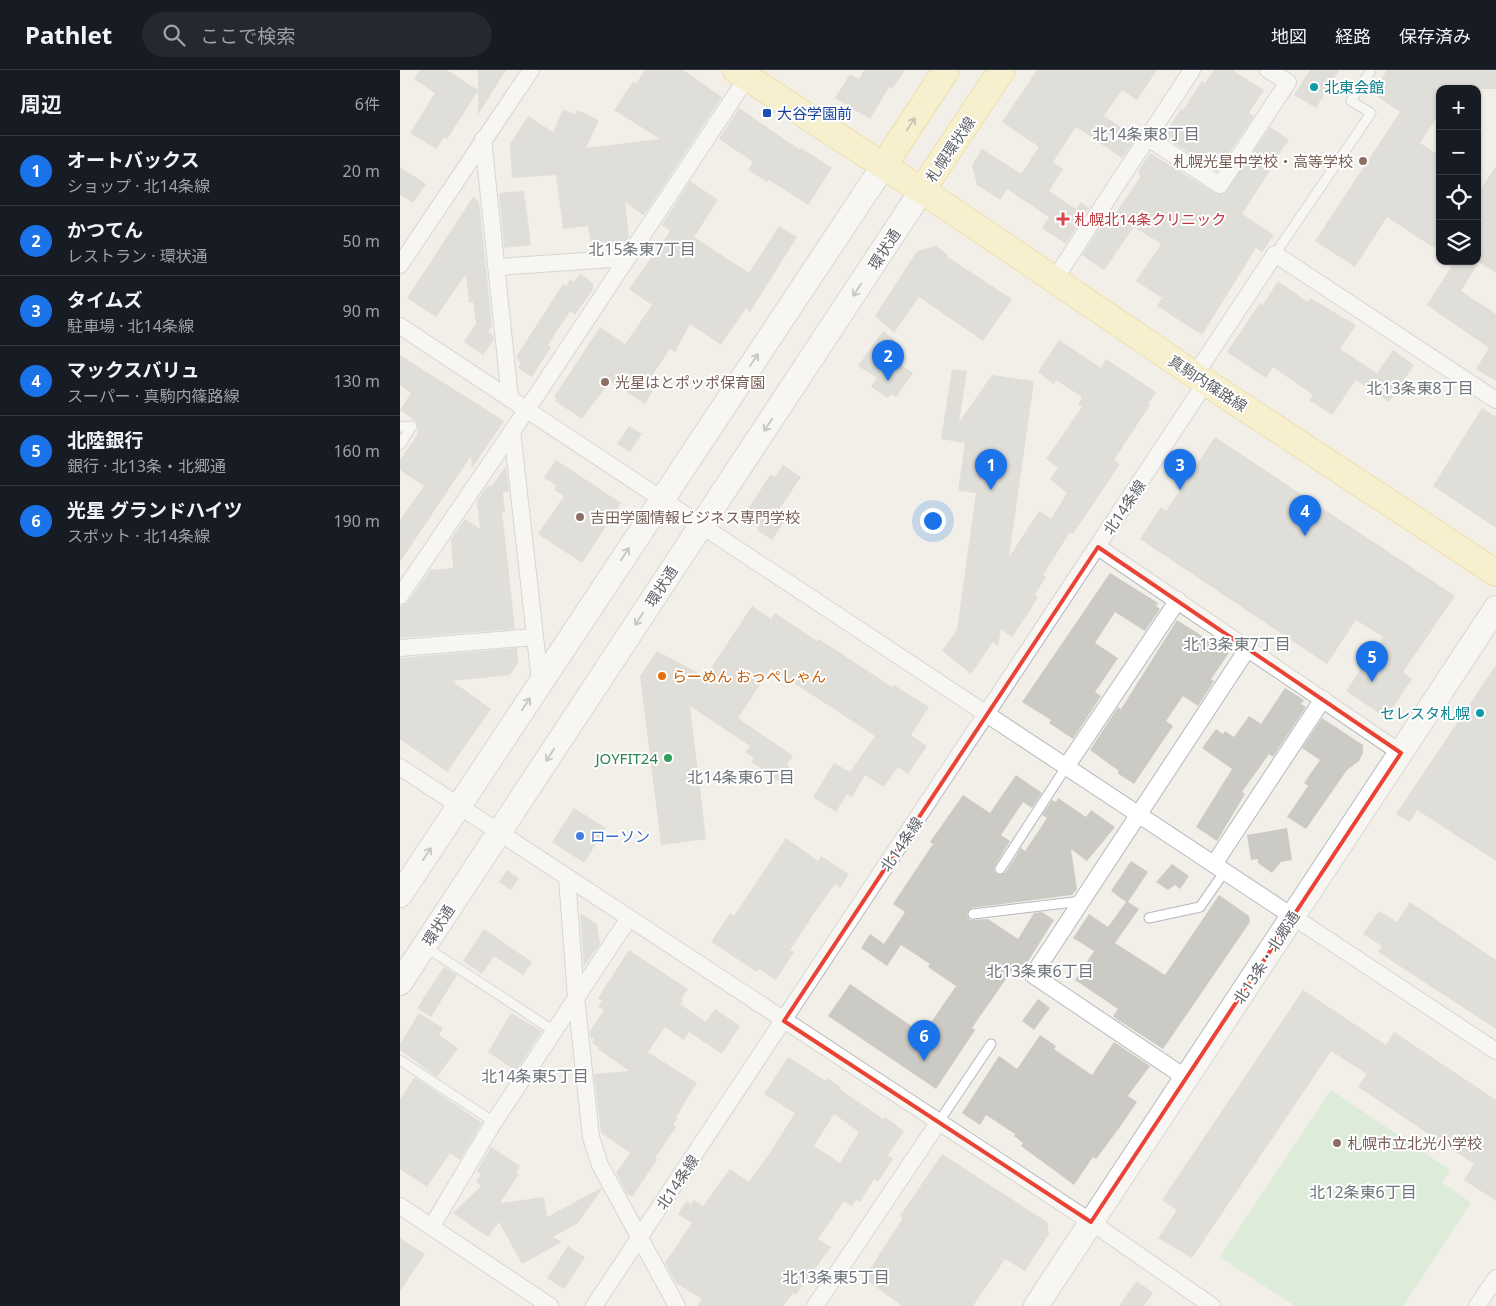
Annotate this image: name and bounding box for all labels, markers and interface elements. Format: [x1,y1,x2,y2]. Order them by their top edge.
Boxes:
search box [142,12,492,57]
text: Pathlet [25,18,112,51]
icon: search [160,21,188,49]
text: ここで検索 [200,23,295,49]
text: 地図 [1271,24,1307,48]
text: 経路 [1335,24,1371,48]
text: 保存済み [1399,24,1471,48]
place label: 北東会館 [1324,77,1384,97]
marker: 北東会館 [1308,81,1320,93]
map controls [1436,85,1481,265]
button: + [1436,85,1481,130]
text: 周辺 [20,90,62,118]
text: 6件 [355,93,380,115]
place label: 大谷学園前 [777,103,852,123]
marker: 大谷学園前 [761,107,773,119]
street label: 札幌環状線 [921,112,979,186]
one-way arrow [906,118,916,132]
district label: 北14条東8丁目 [1092,123,1200,145]
button: − [1436,130,1481,175]
text: オートバックス [67,147,199,173]
place label: 札幌光星中学校・高等学校 [1173,151,1353,171]
marker: 札幌光星中学校・高等学校 [1357,155,1369,167]
text: 1 [31,160,41,182]
text: 20 m [343,160,380,182]
text: ショップ · 北14条線 [67,175,210,197]
button: locate [1436,175,1481,220]
place label: 札幌北14条クリニック [1074,209,1226,229]
marker: 札幌北14条クリニック [1056,212,1070,226]
text: かつてん [67,217,143,243]
button: layers [1436,220,1481,265]
street label: 環状通 [863,225,905,273]
text: 2 [31,230,41,252]
text: 50 m [343,230,380,252]
district label: 北15条東7丁目 [588,238,696,260]
text: レストラン · 環状通 [67,245,208,267]
one-way arrow [852,282,862,296]
text: タイムズ [67,287,143,313]
text: 3 [31,300,41,322]
text: 90 m [343,300,380,322]
text: 駐車場 · 北14条線 [67,315,194,337]
pin: 2 [872,340,904,381]
street label: 真駒内篠路線 [1165,350,1251,416]
one-way arrow [749,354,759,368]
text: マックスバリュ [67,357,199,383]
text: 4 [31,370,41,392]
text: 130 m [333,370,380,392]
place label: 光星はとポッポ保育園 [615,372,765,392]
marker: 光星はとポッポ保育園 [599,376,611,388]
district label: 北13条東8丁目 [1366,377,1474,399]
text: スーパー · 真駒内篠路線 [67,385,239,407]
one-way arrow [763,418,773,432]
text: 北陸銀行 [67,427,143,453]
text: 5 [31,440,41,462]
text: 160 m [333,440,380,462]
pin: 1 [975,449,1007,490]
pin: 3 [1164,449,1196,490]
text: 銀行 · 北13条・北郷通 [67,455,226,477]
street label: 北14条線 [1098,476,1150,538]
pin: 4 [1289,495,1321,536]
text: 光星 グランドハイツ [67,497,243,523]
place label: 吉田学園情報ビジネス専門学校 [590,507,800,527]
your location [920,508,946,534]
text: 6 [31,510,41,532]
text: 190 m [333,510,380,532]
marker: 吉田学園情報ビジネス専門学校 [574,511,586,523]
text: スポット · 北14条線 [67,525,210,547]
one-way arrow [620,547,630,561]
street label: 環状通 [640,562,682,610]
one-way arrow [634,612,644,626]
district label: 北13条東7丁目 [1183,633,1291,655]
pin: 5 [1356,641,1388,682]
place label: らーめん おっぺしゃん [672,666,826,686]
marker: らーめん おっぺしゃん [656,670,668,682]
one-way arrow [521,697,531,711]
place label: セレスタ札幌 [1380,703,1470,723]
marker: セレスタ札幌 [1474,707,1486,719]
one-way arrow [545,748,555,762]
place label: JOYFIT24 [593,748,658,768]
marker: JOYFIT24 [662,752,674,764]
district label: 北14条東6丁目 [687,766,795,788]
street label: 北14条線 [875,813,927,875]
place label: ローソン [590,826,650,846]
marker: ローソン [574,830,586,842]
one-way arrow [422,848,432,862]
street label: 環状通 [417,901,459,949]
street label: 北13条・北郷通 [1228,907,1304,1007]
district label: 北13条東6丁目 [986,960,1094,982]
pin: 6 [908,1020,940,1061]
district label: 北14条東5丁目 [481,1065,589,1087]
place label: 札幌市立北光小学校 [1347,1133,1482,1153]
marker: 札幌市立北光小学校 [1331,1137,1343,1149]
street label: 北14条線 [651,1151,703,1213]
district label: 北12条東6丁目 [1309,1181,1417,1203]
district label: 北13条東5丁目 [782,1266,890,1288]

